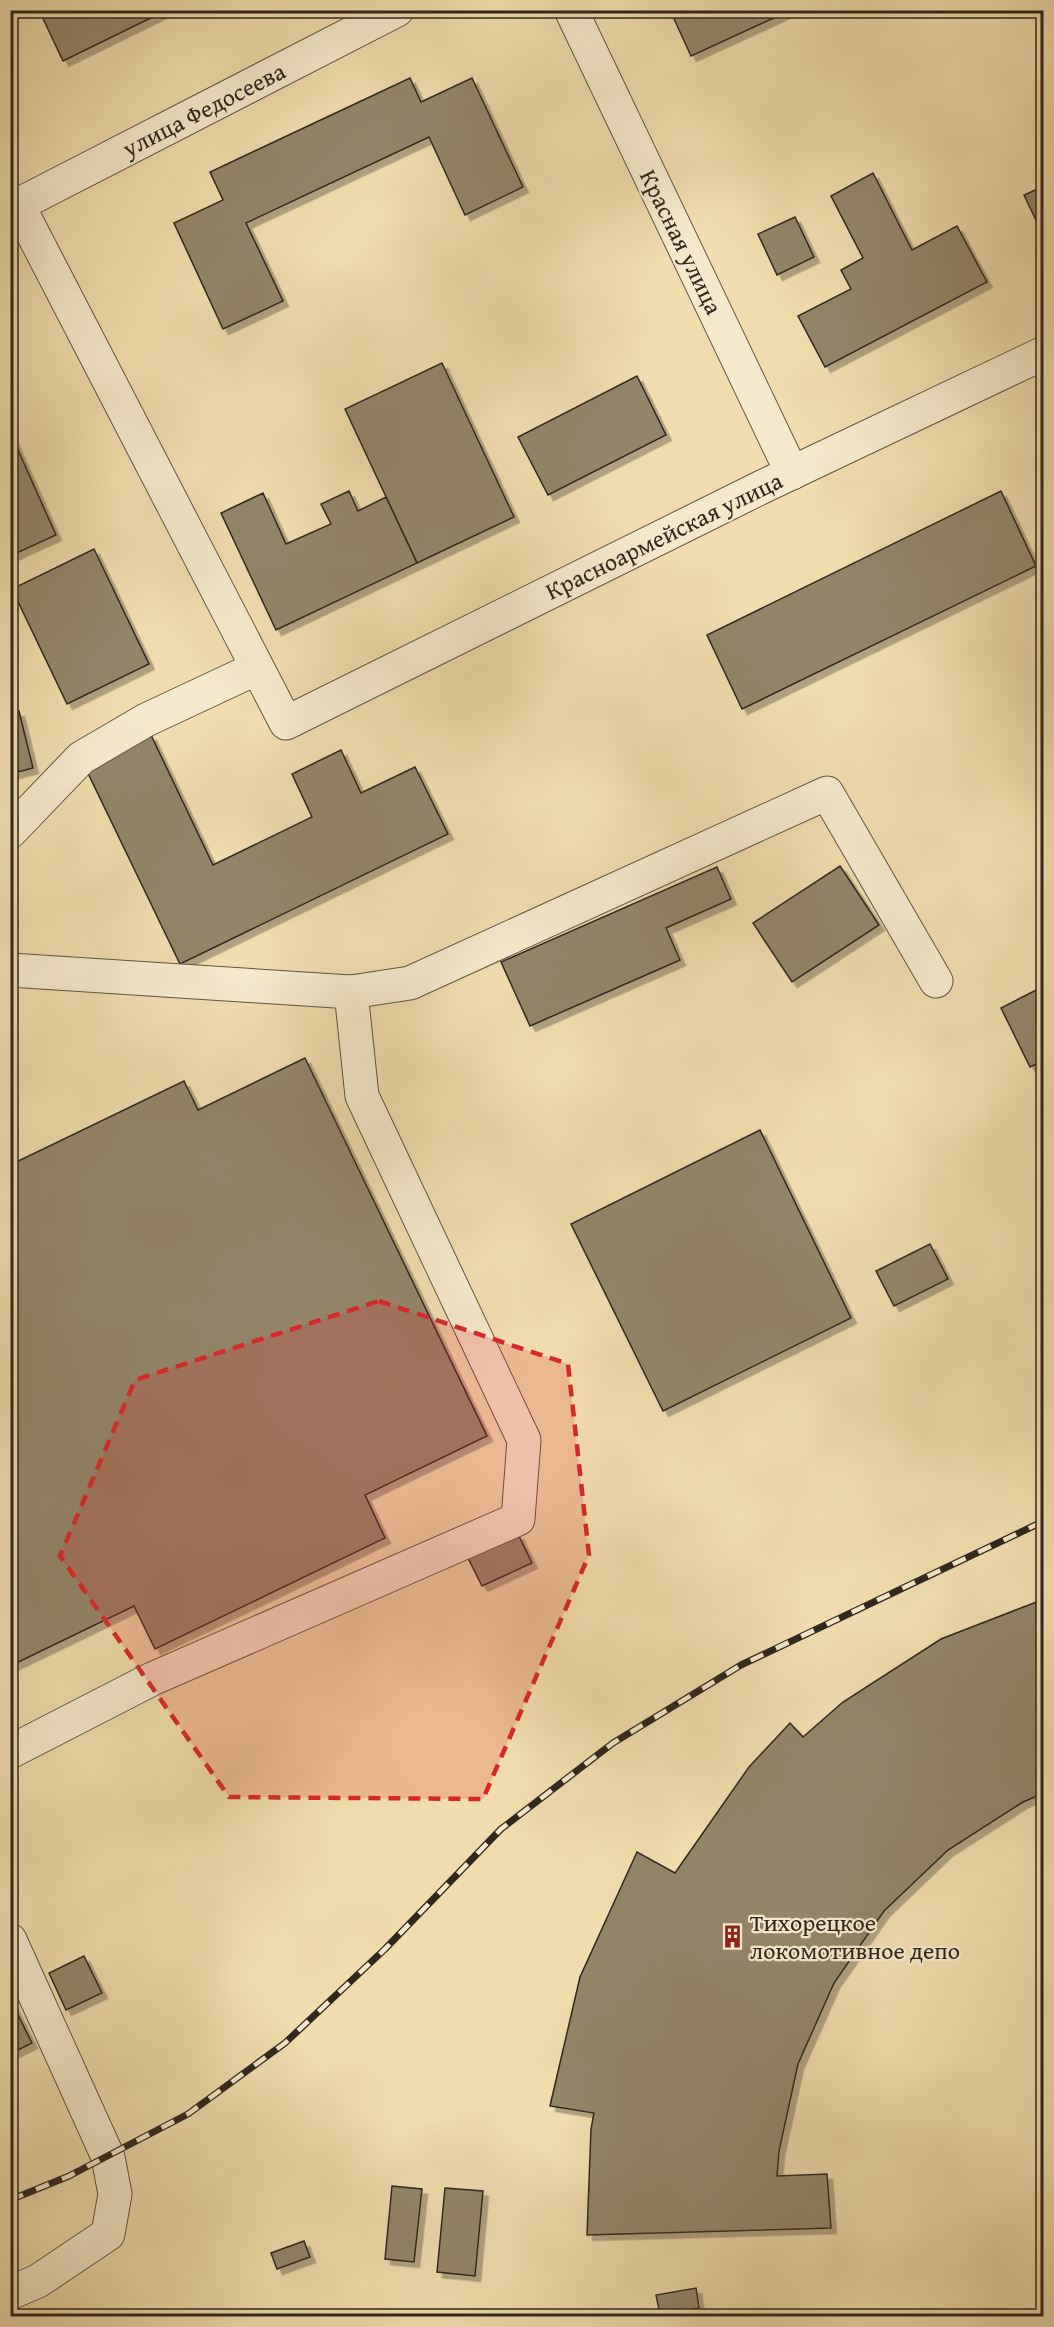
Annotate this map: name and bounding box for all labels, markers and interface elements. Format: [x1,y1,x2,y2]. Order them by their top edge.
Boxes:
street label: улица Федосеева [115,53,292,166]
street label: Красная улица [631,163,732,321]
street label: Красноармейская улица [539,463,789,608]
place label: Тихорецкое локомотивное депо [750,1905,960,1968]
building icon: Тихорецкое локомотивное депо [719,1924,745,1950]

